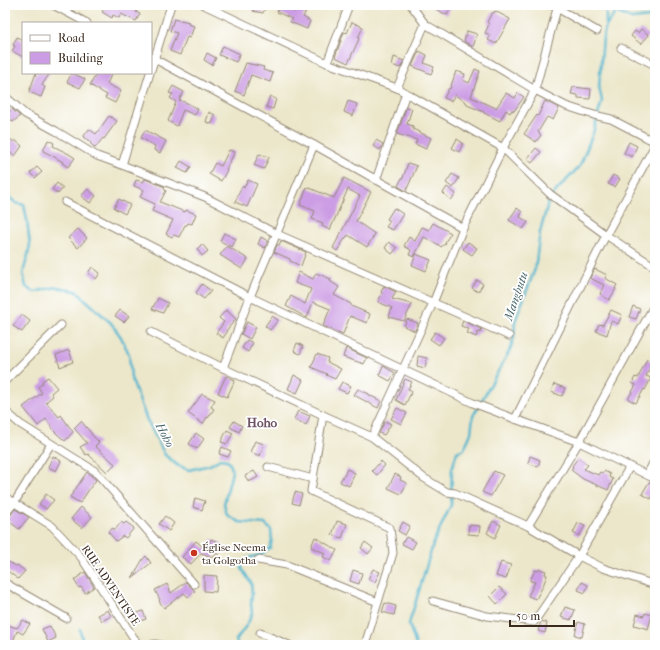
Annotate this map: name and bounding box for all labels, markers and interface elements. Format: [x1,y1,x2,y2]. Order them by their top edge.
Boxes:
legend [22,22,152,74]
text: Road [58,31,85,45]
text: Building [58,51,103,65]
water label: Mangbutu [501,269,531,323]
district label: Hoho [247,415,278,430]
water label: Hoho [152,420,177,450]
place label: Église Neema ta Golgotha [202,541,267,567]
street label: RUE ADVENTISTE [79,543,142,628]
marker: Église Neema ta Golgotha [189,548,199,558]
scale bar [510,602,574,628]
text: 50 m [516,609,540,623]

